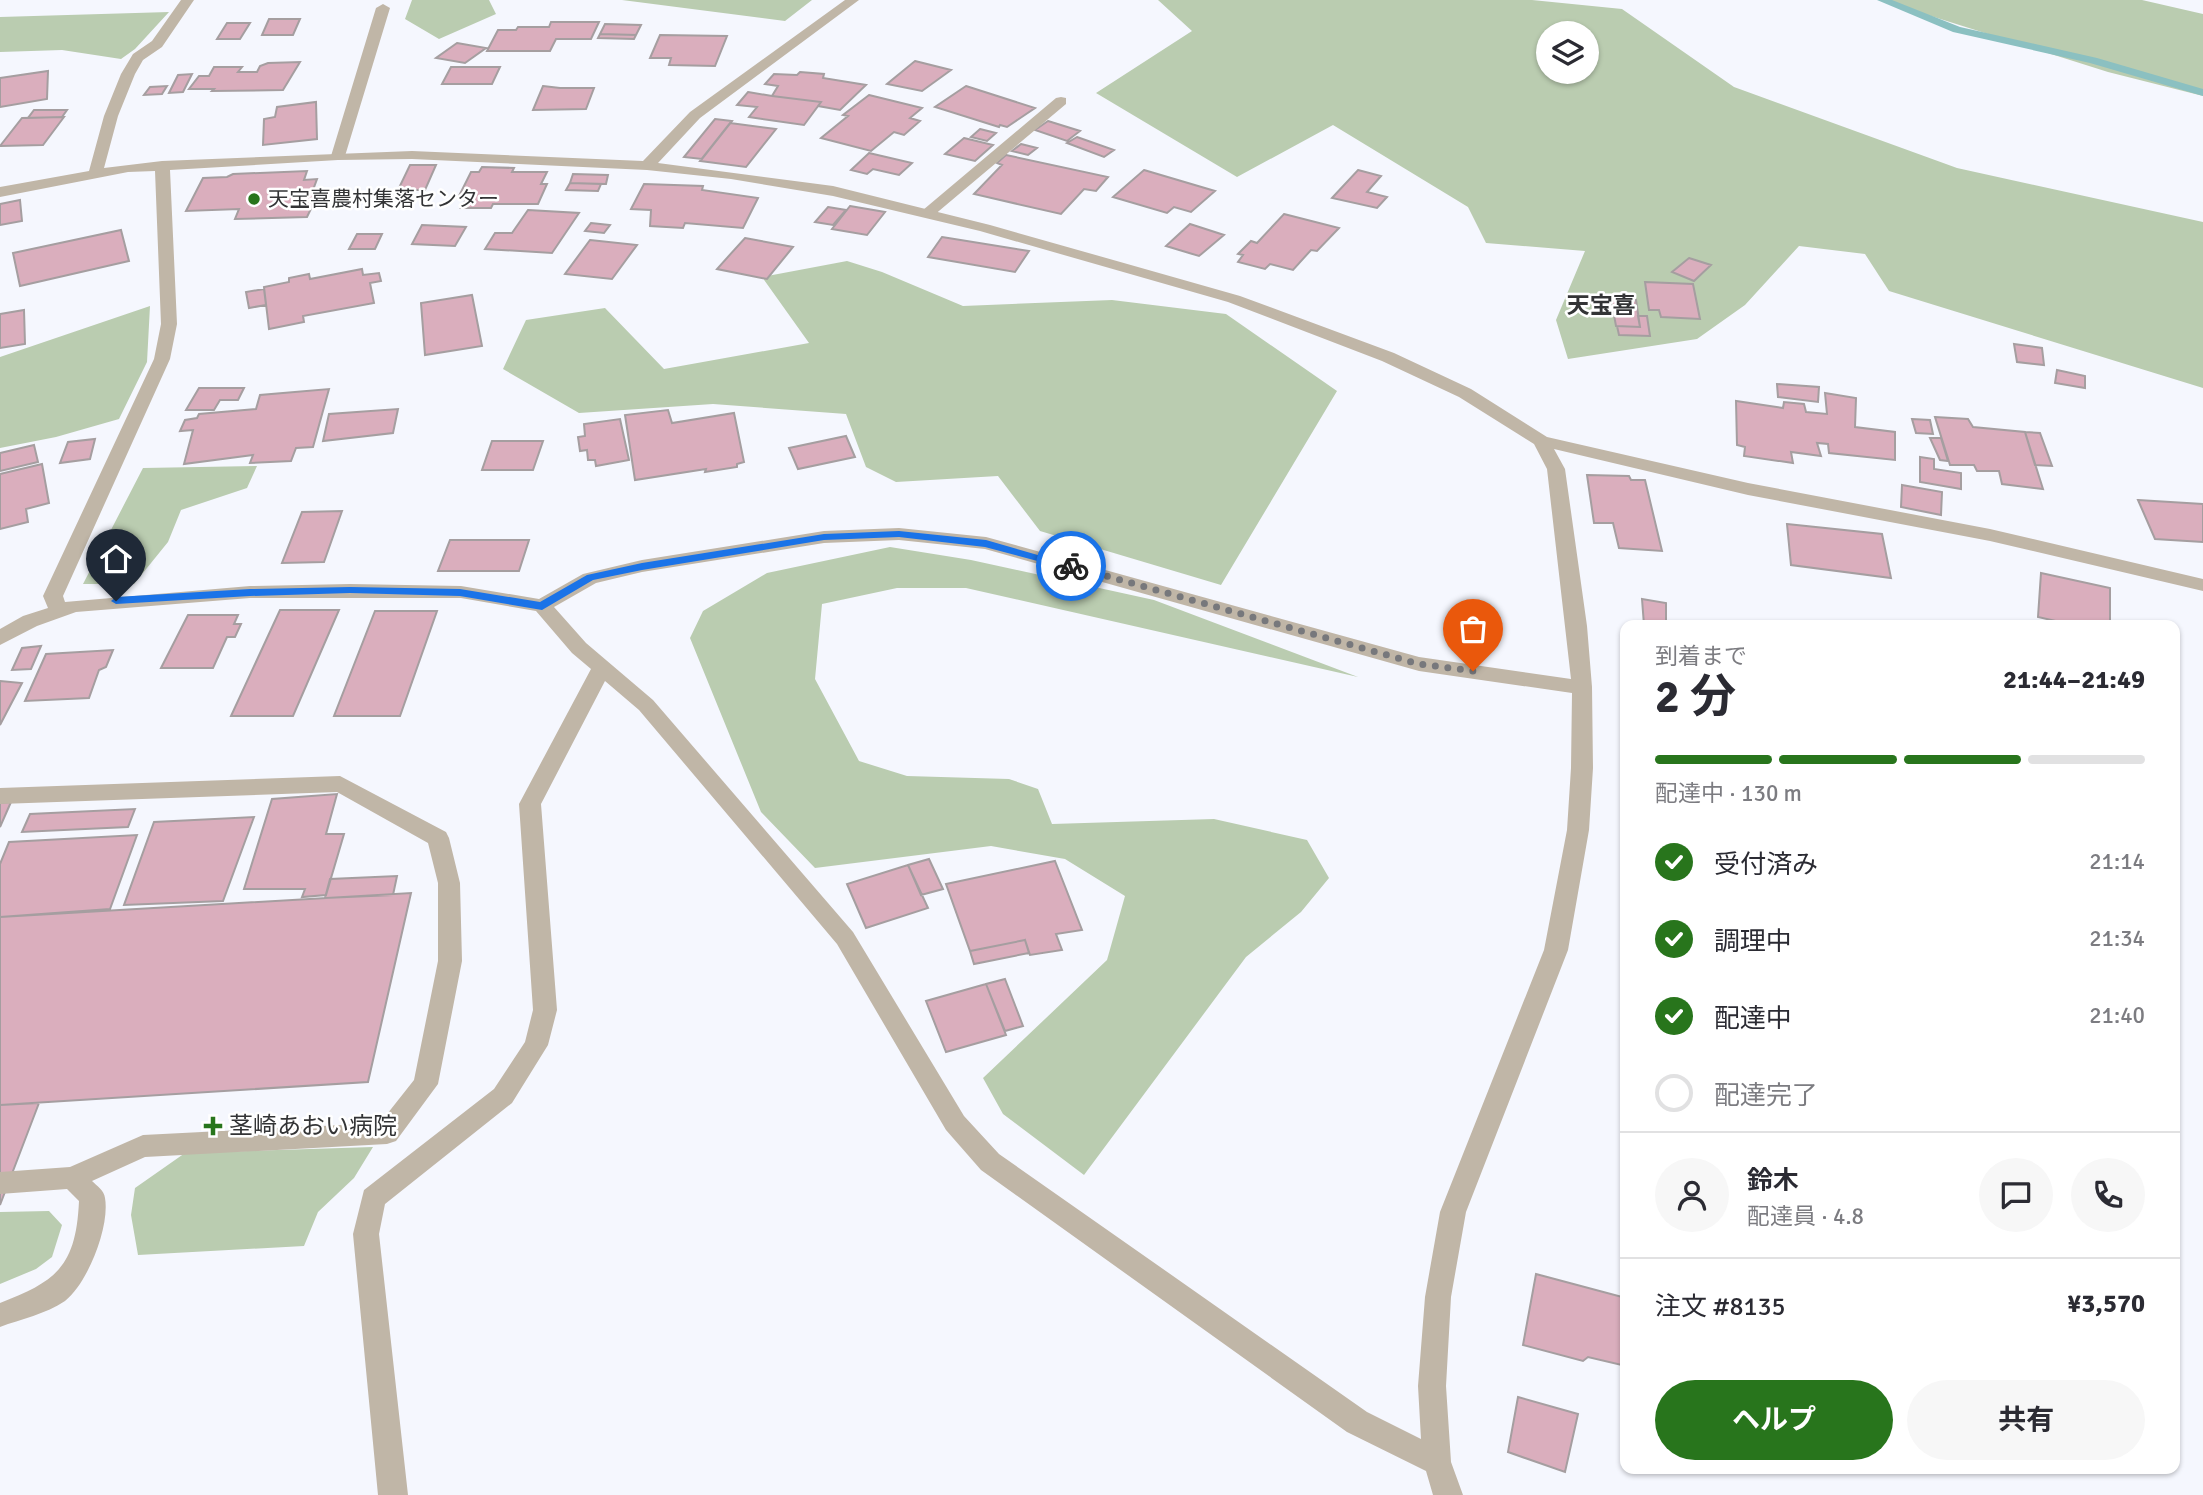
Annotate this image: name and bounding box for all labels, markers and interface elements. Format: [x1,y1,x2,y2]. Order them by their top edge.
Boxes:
map controls [1536,21,1599,84]
button: layers [1536,21,1599,84]
place label: 天宝喜農村集落センター [268,186,499,212]
marker: 天宝喜農村集落センター [246,191,262,207]
district label: 天宝喜 [1567,291,1636,320]
pin [86,529,146,601]
courier [1036,531,1106,601]
icon: home [97,540,135,578]
icon: bike [1052,547,1090,585]
pin [1443,599,1503,671]
icon: bag [1454,610,1492,648]
text: 到着まで [1655,642,1747,671]
text: 21:44–21:49 [2003,664,2145,696]
text: 2 分 [1655,669,1736,725]
text: 配達中 · 130 m [1655,779,1802,808]
icon: check [1655,843,1693,881]
text: 21:14 [2089,847,2145,876]
text: 受付済み [1714,849,1818,881]
icon: check [1655,920,1693,958]
text: 21:34 [2089,924,2145,953]
text: 調理中 [1714,926,1792,958]
icon: check [1655,997,1693,1035]
text: 21:40 [2089,1001,2145,1030]
text: 配達中 [1714,1003,1792,1035]
text: 配達完了 [1714,1080,1818,1112]
place label: 茎崎あおい病院 [229,1111,397,1141]
marker: 茎崎あおい病院 [203,1116,223,1136]
button: person [1655,1158,1729,1232]
button: chat [1979,1158,2053,1232]
button: phone [2071,1158,2145,1232]
text: 鈴木 [1747,1165,1799,1197]
text: 配達員 · 4.8 [1747,1202,1864,1231]
text: ¥3,570 [2067,1288,2145,1320]
text: 注文 #8135 [1655,1291,1786,1323]
button: ヘルプ [1655,1380,1893,1460]
button: 共有 [1907,1380,2145,1460]

